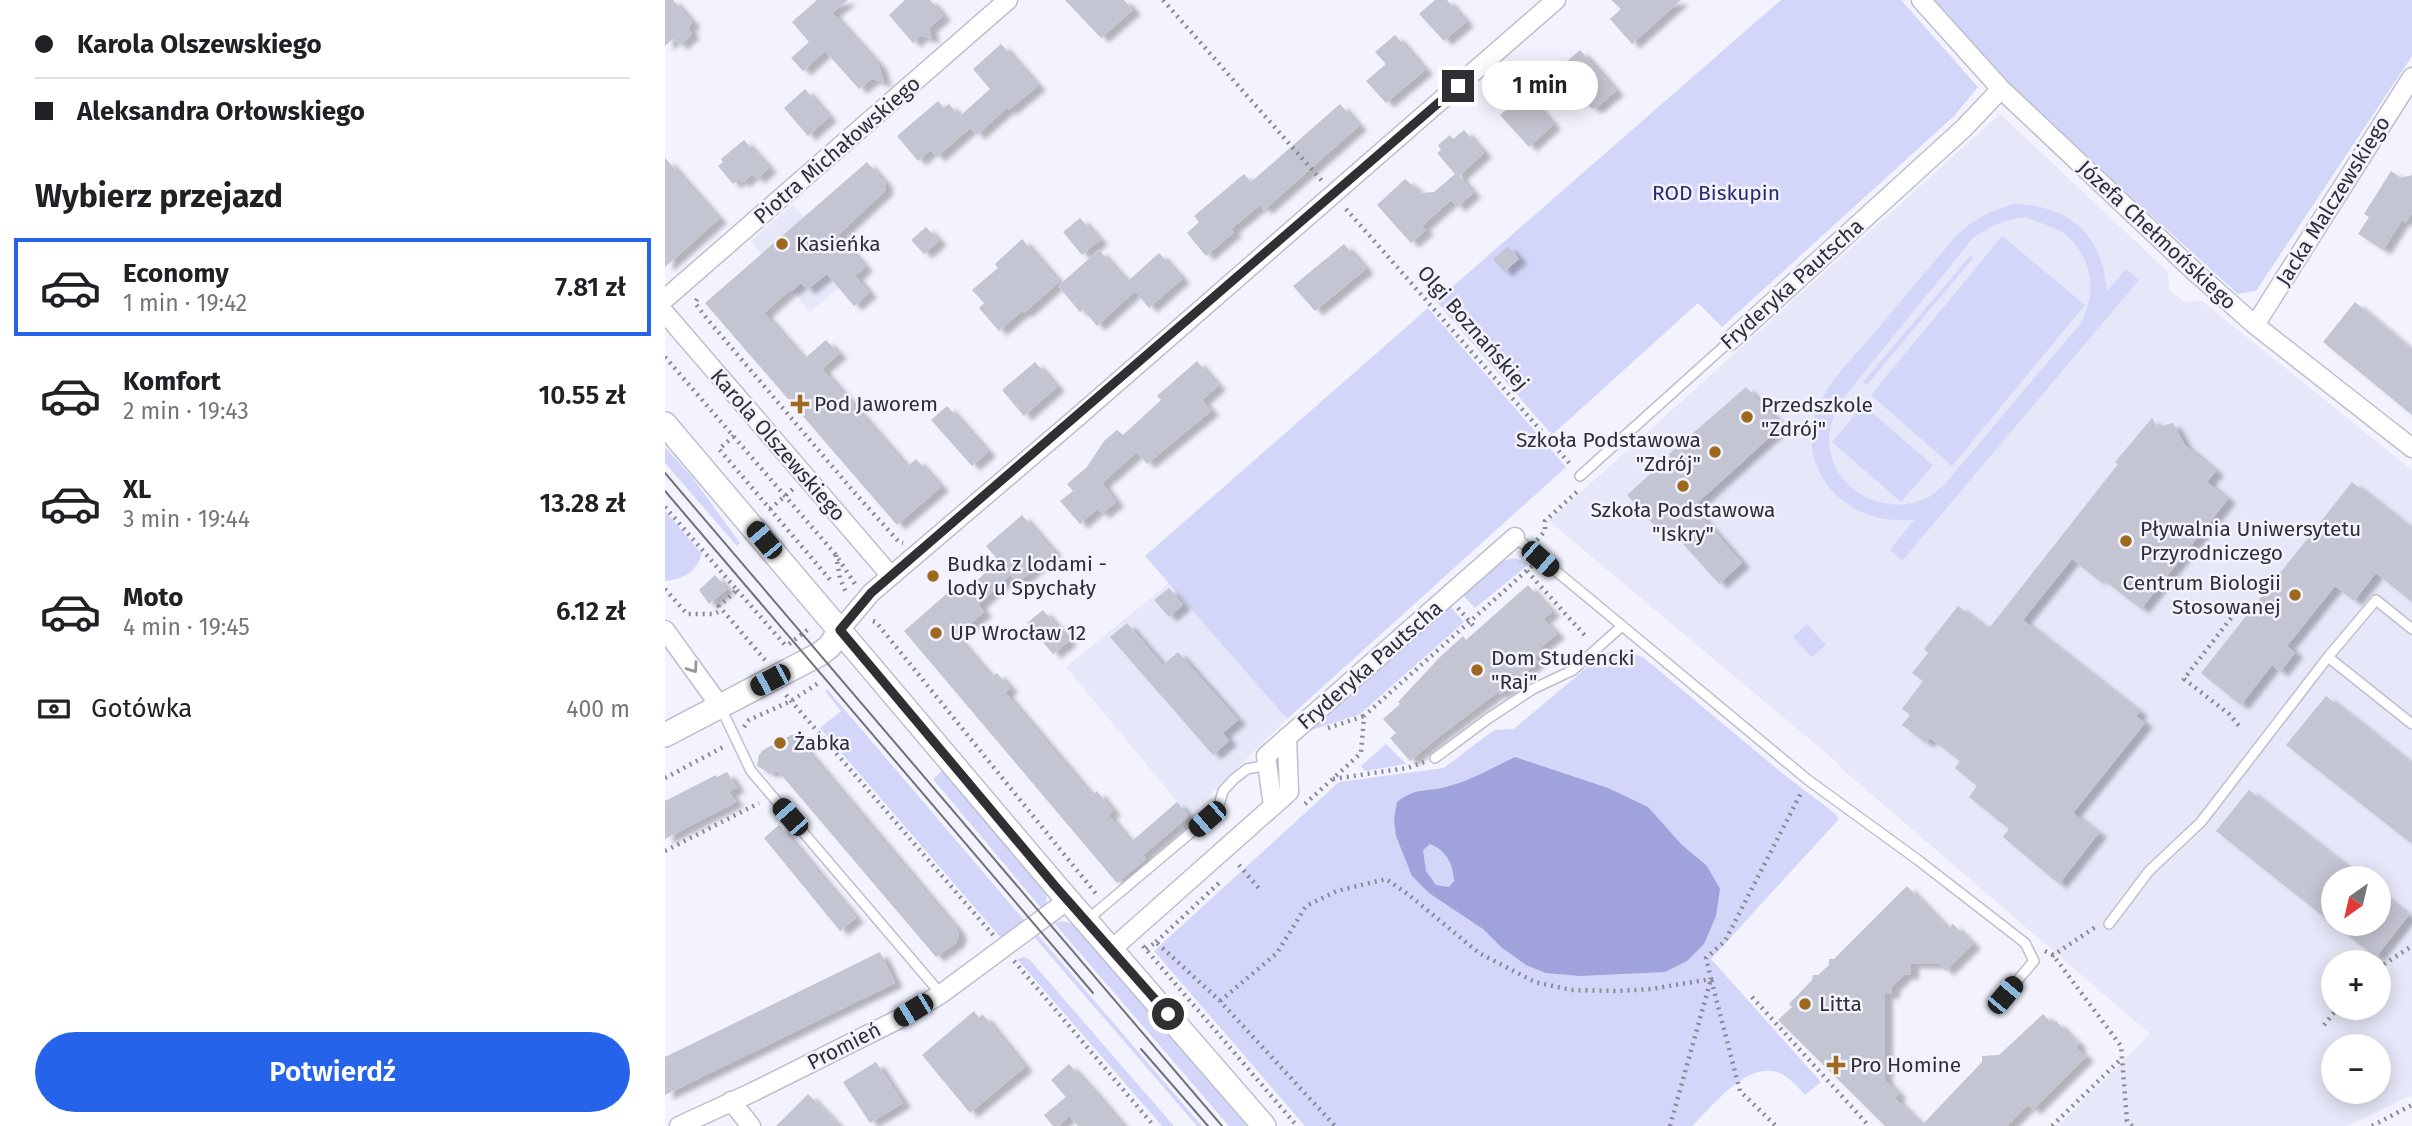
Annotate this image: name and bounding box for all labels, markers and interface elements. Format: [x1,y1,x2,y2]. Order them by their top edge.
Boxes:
text: Karola Olszewskiego [77,29,322,60]
callout: 1 min [1483,62,1598,110]
street label: Piotra Michałowskiego [748,70,926,230]
route end [1442,70,1474,102]
text: 1 min [1512,71,1568,99]
text: Aleksandra Orłowskiego [77,96,365,127]
street label: Jacka Malczewskiego [2270,111,2396,291]
street label: Józefa Chełmońskiego [2072,155,2242,315]
text: Wybierz przejazd [35,177,283,215]
park label: ROD Biskupin [1652,180,1780,206]
street label: Fryderyka Pautscha [1715,213,1869,355]
place label: Kasieńka [796,231,881,257]
marker: Kasieńka [774,236,790,252]
icon: car [39,256,102,319]
text: Economy [123,258,229,289]
street label: Olgi Boznańskiej [1412,260,1534,396]
text: 7.81 zł [555,272,626,303]
text: 1 min · 19:42 [123,289,247,317]
icon: car [39,364,102,427]
street label: Karola Olszewskiego [705,364,851,526]
text: Komfort [123,366,221,397]
text: 10.55 zł [538,380,626,411]
place label: Pod Jaworem [814,391,938,417]
place label: Przedszkole "Zdrój" [1761,392,1873,442]
marker: Pod Jaworem [792,396,808,412]
text: 2 min · 19:43 [123,397,249,425]
marker: Przedszkole "Zdrój" [1739,409,1755,425]
place label: Szkoła Podstawowa "Zdrój" [1516,427,1701,477]
marker: Szkoła Podstawowa "Zdrój" [1707,444,1723,460]
icon: car [39,472,102,535]
text: XL [123,474,151,505]
marker: Szkoła Podstawowa "Iskry" [1675,478,1691,494]
text: 13.28 zł [539,488,626,519]
place label: Szkoła Podstawowa "Iskry" [1590,497,1776,547]
text: 3 min · 19:44 [123,505,250,533]
place label: Pływalnia Uniwersytetu Przyrodniczego [2140,516,2361,566]
car [743,517,786,563]
marker: Pływalnia Uniwersytetu Przyrodniczego [2118,533,2134,549]
car [1518,537,1563,581]
place label: Budka z lodami - lody u Spychały [947,551,1107,601]
marker: Budka z lodami - lody u Spychały [925,568,941,584]
place label: Centrum Biologii Stosowanej [2122,570,2281,620]
icon: car [39,580,102,643]
text: Moto [123,582,183,613]
marker: Centrum Biologii Stosowanej [2287,587,2303,603]
street label: Fryderyka Pautscha [1292,595,1448,735]
text: 6.12 zł [556,596,626,627]
text: 4 min · 19:45 [123,613,250,641]
place label: UP Wrocław 12 [950,620,1086,646]
marker: UP Wrocław 12 [928,625,944,641]
place label: Dom Studencki "Raj" [1491,645,1635,695]
one-way arrow [685,660,698,673]
car [747,661,794,699]
marker: Dom Studencki "Raj" [1469,662,1485,678]
icon: cash [35,690,73,728]
text: Gotówka [91,693,192,724]
text: 400 m [566,695,630,723]
place label: Żabka [794,730,850,756]
marker: Żabka [772,735,788,751]
car [769,794,812,840]
car [1185,797,1230,841]
north arrow [2321,866,2391,936]
map controls [2321,866,2391,1104]
button: + [2321,950,2391,1020]
car [1984,972,2027,1018]
car [890,990,937,1030]
place label: Litta [1819,991,1862,1017]
marker: Litta [1797,996,1813,1012]
route start [1152,998,1184,1030]
street label: Promień [803,1016,885,1076]
button: Potwierdź [35,1032,630,1112]
button: − [2321,1034,2391,1104]
place label: Pro Homine [1850,1052,1961,1078]
marker: Pro Homine [1828,1057,1844,1073]

